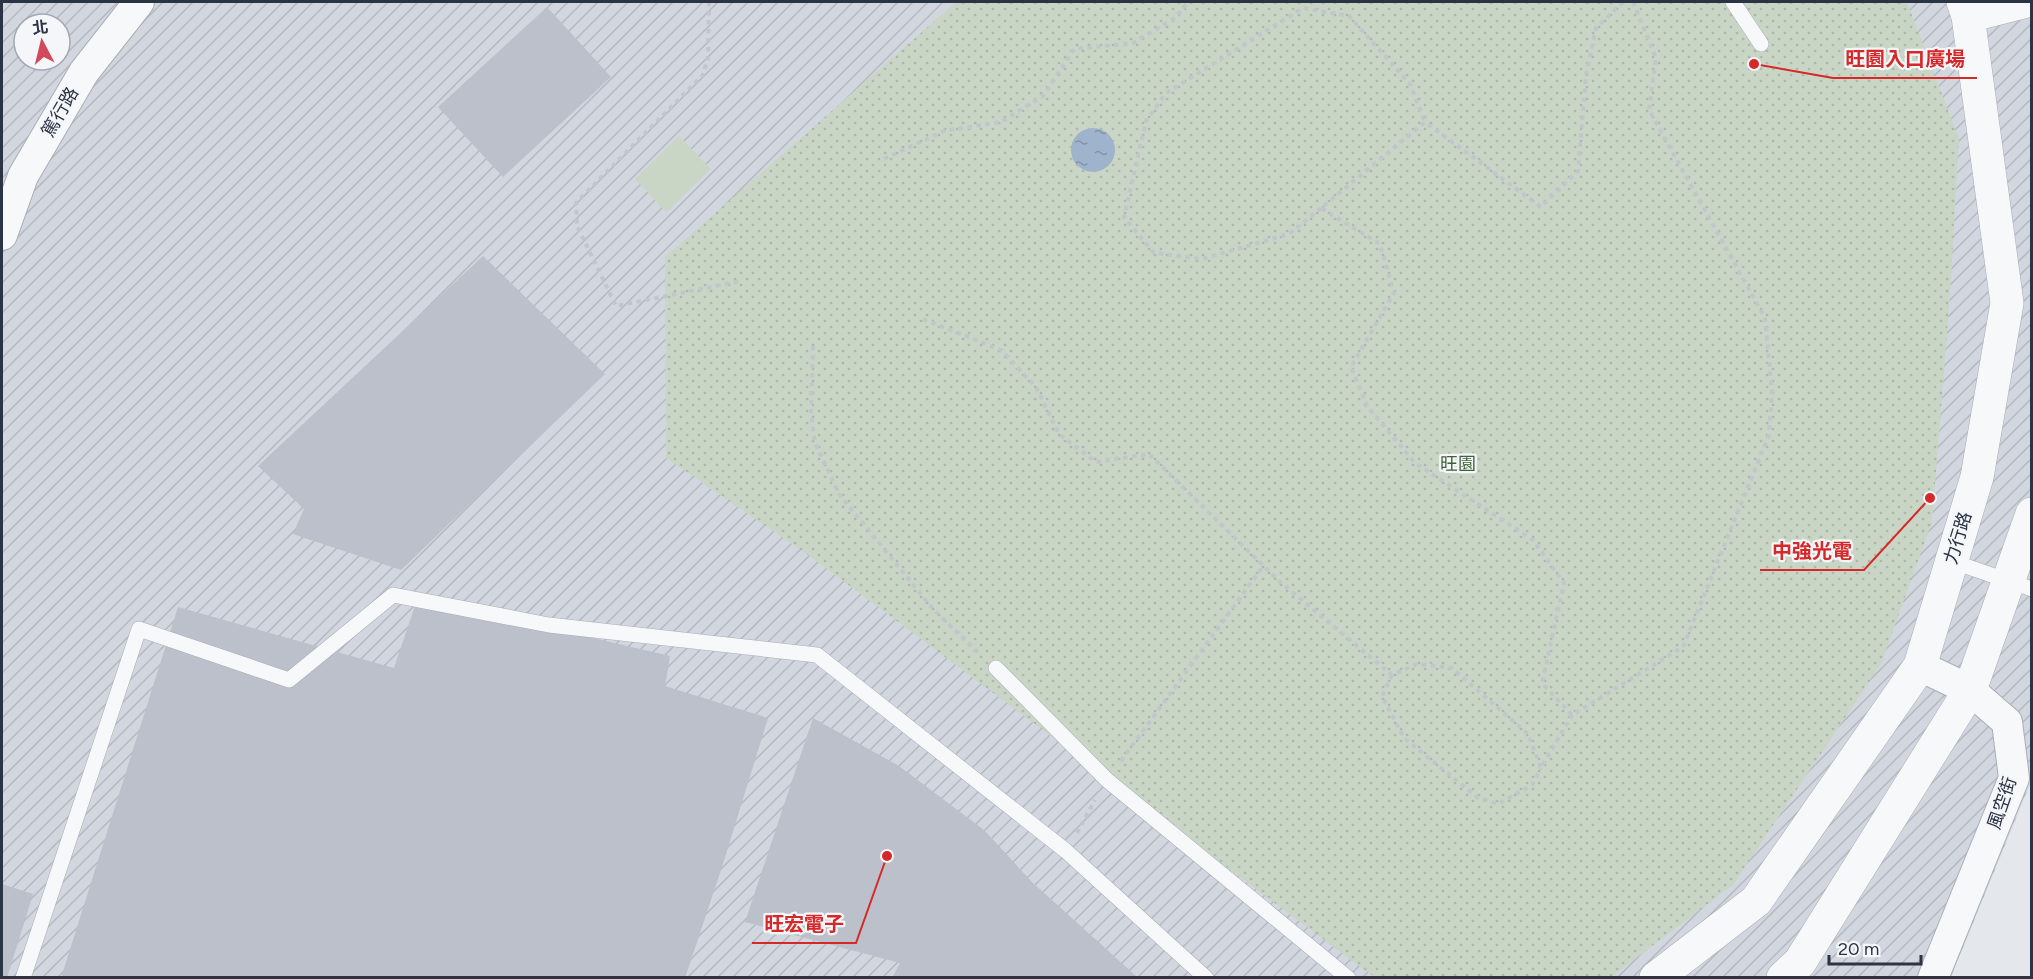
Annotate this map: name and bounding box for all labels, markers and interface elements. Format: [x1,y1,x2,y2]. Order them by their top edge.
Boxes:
north arrow [12,12,72,72]
text: 北 [31,17,49,38]
callout: 旺園入口廣場 [1833,40,1977,78]
text: 旺園入口廣場 [1845,47,1965,71]
street label: 篤行路 [37,83,83,141]
park label: 旺園 [1440,453,1476,475]
street label: 力行路 [1940,509,1976,567]
callout: 中強光電 [1760,532,1864,570]
text: 中強光電 [1772,539,1852,563]
street label: 風空街 [1983,774,2021,832]
callout: 旺宏電子 [752,905,856,943]
text: 旺宏電子 [764,912,844,936]
scale bar [1829,928,1920,966]
text: 20 m [1838,938,1879,960]

